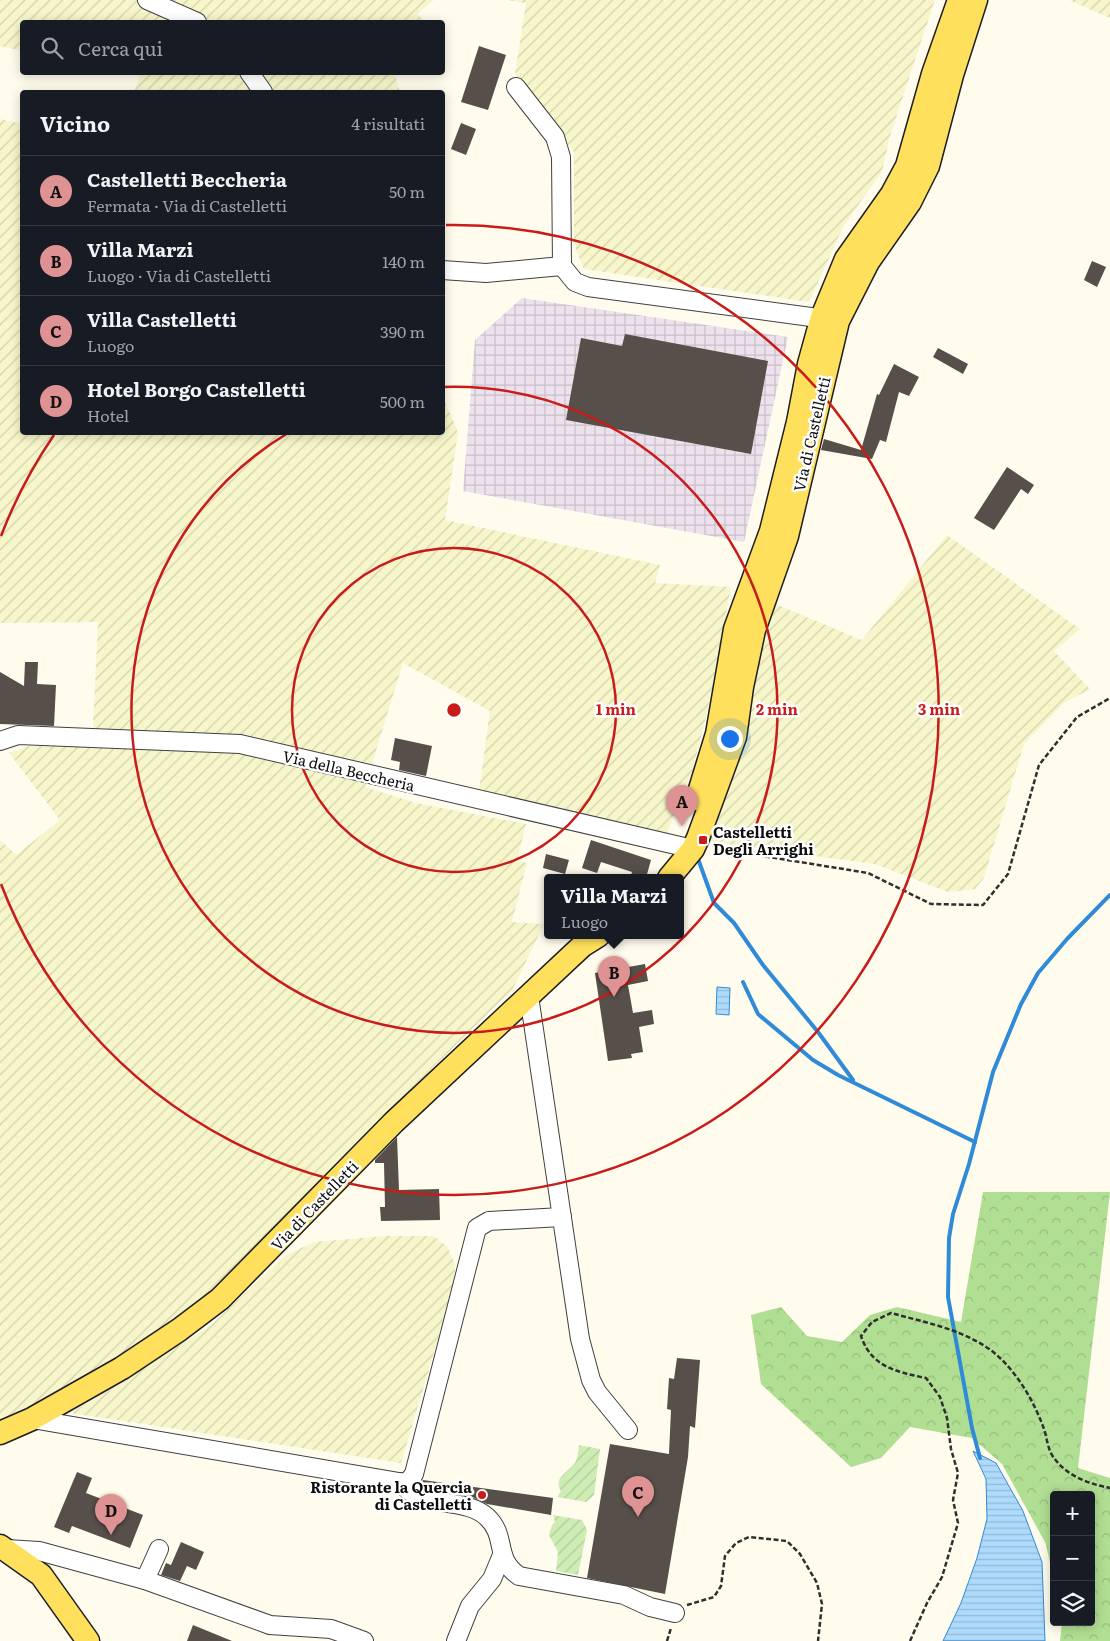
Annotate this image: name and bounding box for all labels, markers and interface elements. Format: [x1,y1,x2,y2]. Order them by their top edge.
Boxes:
search box [20,20,445,75]
icon: search [38,34,66,62]
text: Cerca qui [78,34,163,62]
text: Vicino [40,107,110,138]
text: 4 risultati [351,111,425,135]
text: Castelletti Beccheria [87,165,287,193]
text: A [50,179,62,203]
text: 50 m [389,179,425,203]
text: Fermata · Via di Castelletti [87,193,287,217]
text: Villa Marzi [87,235,193,263]
text: B [50,249,62,273]
text: 140 m [382,249,425,273]
text: Luogo · Via di Castelletti [87,263,271,287]
text: Villa Castelletti [87,305,237,333]
text: C [50,319,62,343]
text: 390 m [380,319,425,343]
text: Luogo [87,333,134,357]
street label: Via di Castelletti [787,374,835,494]
text: Hotel Borgo Castelletti [87,375,306,403]
text: D [50,389,62,413]
text: 500 m [380,389,425,413]
text: Hotel [87,403,129,427]
text: 1 min [596,697,637,720]
text: 2 min [756,697,799,720]
text: 3 min [918,697,961,720]
centre of rings [445,701,463,719]
your location [717,726,743,752]
street label: Via della Beccheria [281,744,418,797]
pin: A [666,785,698,826]
place label: Castelletti Degli Arrighi [713,820,814,860]
marker: Castelletti Degli Arrighi [697,834,709,846]
popup [544,874,684,939]
text: Villa Marzi [561,881,667,909]
text: Luogo [561,909,608,933]
pin: B [598,956,630,997]
street label: Via di Castelletti [265,1155,363,1255]
place label: Ristorante la Quercia di Castelletti [310,1475,473,1515]
pin: C [622,1476,654,1517]
marker: Ristorante la Quercia di Castelletti [476,1489,488,1501]
map controls [1050,1491,1095,1626]
button: + [1050,1491,1095,1536]
pin: D [95,1494,127,1535]
button: − [1050,1536,1095,1581]
button: layers [1050,1581,1095,1626]

